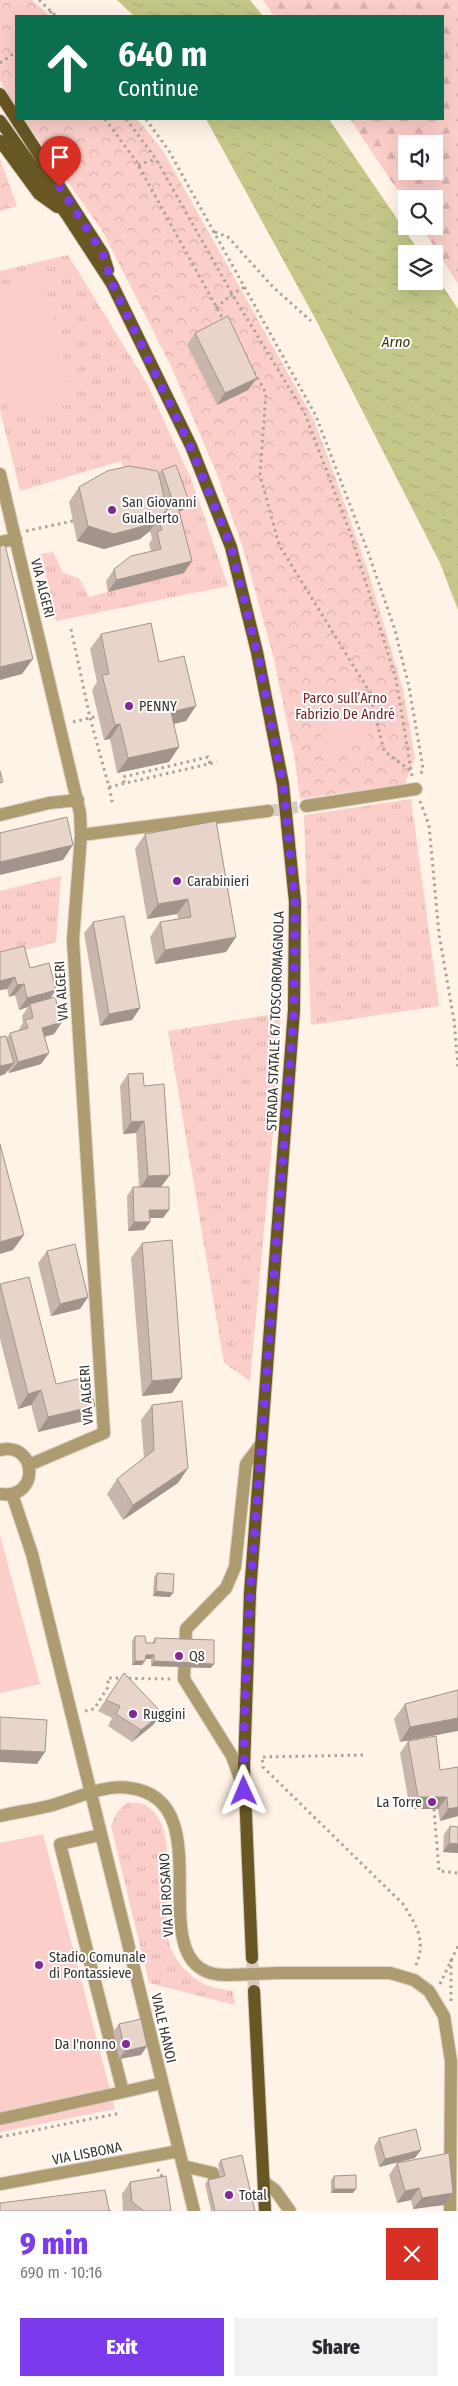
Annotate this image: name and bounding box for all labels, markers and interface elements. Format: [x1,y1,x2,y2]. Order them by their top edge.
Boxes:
text: 640 m [118,33,207,75]
icon: ahead [35,35,100,100]
text: Continue [118,75,199,102]
map controls [398,135,443,290]
button: sound [398,135,443,180]
pin [39,136,81,187]
icon: arrive [46,143,74,171]
button: search [398,190,443,235]
button: layers [398,245,443,290]
water label: Arno [381,333,410,351]
place label: San Giovanni Gualberto [122,494,197,527]
marker: San Giovanni Gualberto [106,504,118,516]
street label: VIA ALGERI [27,557,58,619]
park label: Parco sull’Arno Fabrizio De André [295,690,395,723]
place label: PENNY [139,698,177,715]
marker: PENNY [123,700,135,712]
place label: Carabinieri [187,873,249,890]
marker: Carabinieri [171,875,183,887]
street label: STRADA STATALE 67 TOSCOROMAGNOLA [263,910,288,1131]
street label: VIA ALGERI [51,960,72,1022]
street label: VIA ALGERI [76,1364,97,1426]
place label: Q8 [189,1648,205,1665]
marker: Q8 [173,1650,185,1662]
place label: Ruggini [143,1706,186,1723]
marker: Ruggini [127,1708,139,1720]
position arrow [217,1764,269,1816]
place label: La Torre [376,1794,422,1811]
marker: La Torre [426,1796,438,1808]
street label: VIA DI ROSANO [156,1852,177,1938]
place label: Stadio Comunale di Pontassieve [49,1949,146,1982]
marker: Stadio Comunale di Pontassieve [33,1959,45,1971]
street label: VIALE HANOI [147,1992,180,2065]
place label: Da I'nonno [54,2036,116,2053]
marker: Da I'nonno [120,2038,132,2050]
street label: VIA LISBONA [51,2138,124,2169]
place label: Total [239,2187,267,2204]
marker: Total [223,2189,235,2201]
text: 9 min [20,2226,88,2262]
button: close [386,2228,438,2280]
text: 690 m · 10:16 [20,2263,102,2282]
button: Exit [20,2318,224,2376]
button: Share [234,2318,438,2376]

